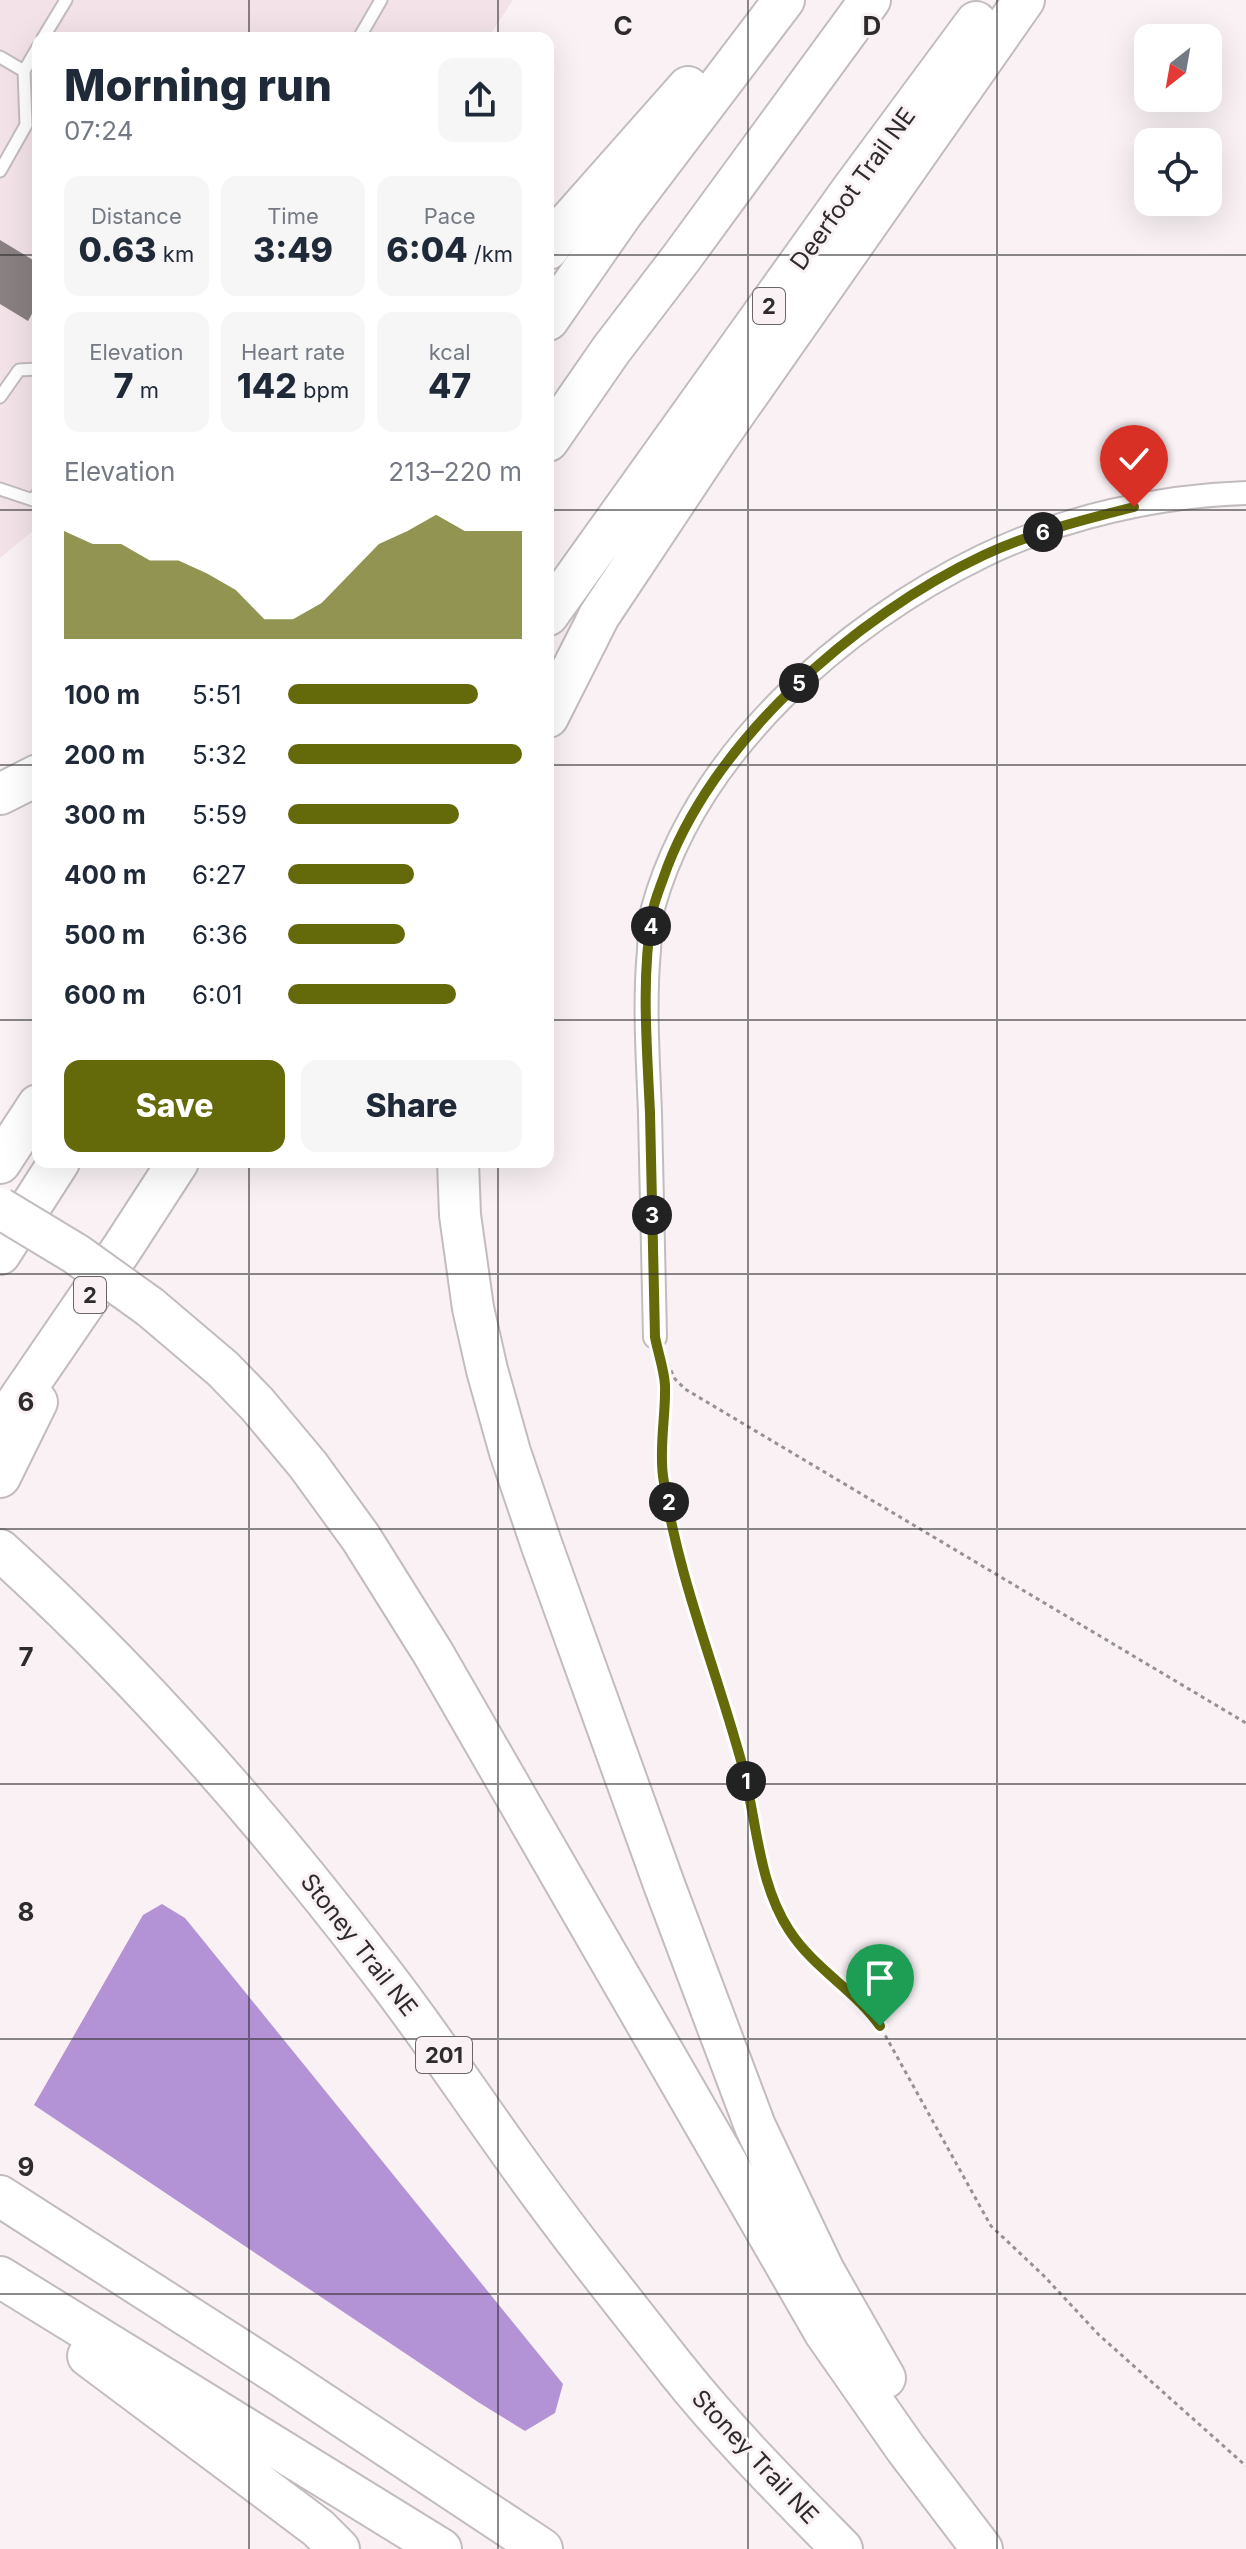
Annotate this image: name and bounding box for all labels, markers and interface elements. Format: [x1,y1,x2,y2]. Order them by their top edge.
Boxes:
text: C [613,10,633,41]
text: D [863,10,881,41]
north arrow [1134,24,1222,112]
map controls [1134,24,1222,216]
text: Morning run [64,58,332,112]
button: share [438,58,522,142]
street label: Deerfoot Trail NE [784,102,921,276]
text: 07:24 [64,115,133,146]
button: locate [1134,128,1222,216]
text: Distance [91,203,182,229]
text: Time [267,203,319,229]
text: Pace [424,203,476,229]
text: 0.63 [78,229,157,270]
text: 3:49 [253,229,333,270]
text: 6:04 [386,229,468,270]
text: km [157,241,194,267]
text: /km [468,241,513,267]
road number: 2 [753,288,785,324]
text: Elevation [89,339,183,365]
text: Heart rate [241,339,345,365]
text: kcal [429,339,471,365]
text: 7 [114,365,134,406]
text: 142 [237,365,297,406]
text: 47 [428,365,471,406]
text: m [134,377,159,403]
text: bpm [297,377,349,403]
pin [1100,425,1168,507]
icon: check [1112,437,1156,481]
text: Elevation [64,456,175,487]
text: 213–220 m [388,456,522,487]
pin: 6 [1023,512,1063,552]
text: 6 [1036,519,1050,545]
pin: 5 [779,663,819,703]
text: 5 [792,670,806,696]
text: 100 m [64,679,140,710]
text: 5:51 [192,679,242,710]
text: 200 m [64,739,145,770]
text: 5:32 [192,739,247,770]
text: 300 m [64,799,146,830]
text: 5:59 [192,799,247,830]
text: 400 m [64,859,147,890]
text: 6:27 [192,859,246,890]
pin: 4 [631,906,671,946]
text: 4 [644,913,658,939]
text: 500 m [64,919,146,950]
text: 6:36 [192,919,248,950]
text: 600 m [64,979,146,1010]
text: 6:01 [192,979,243,1010]
button: Save [64,1060,285,1152]
button: Share [301,1060,522,1152]
pin: 3 [632,1195,672,1235]
text: 3 [645,1202,659,1228]
road number: 2 [74,1277,106,1313]
text: 6 [18,1386,34,1417]
pin: 2 [649,1482,689,1522]
text: 2 [662,1489,676,1515]
text: 7 [18,1641,34,1672]
pin: 1 [726,1761,766,1801]
text: 1 [741,1768,751,1794]
street label: Stoney Trail NE [295,1868,424,2022]
text: 8 [18,1896,34,1927]
pin [846,1944,914,2026]
icon: arrive [858,1956,902,2000]
road number: 201 [416,2037,472,2073]
text: 9 [18,2151,34,2182]
street label: Stoney Trail NE [686,2384,825,2530]

